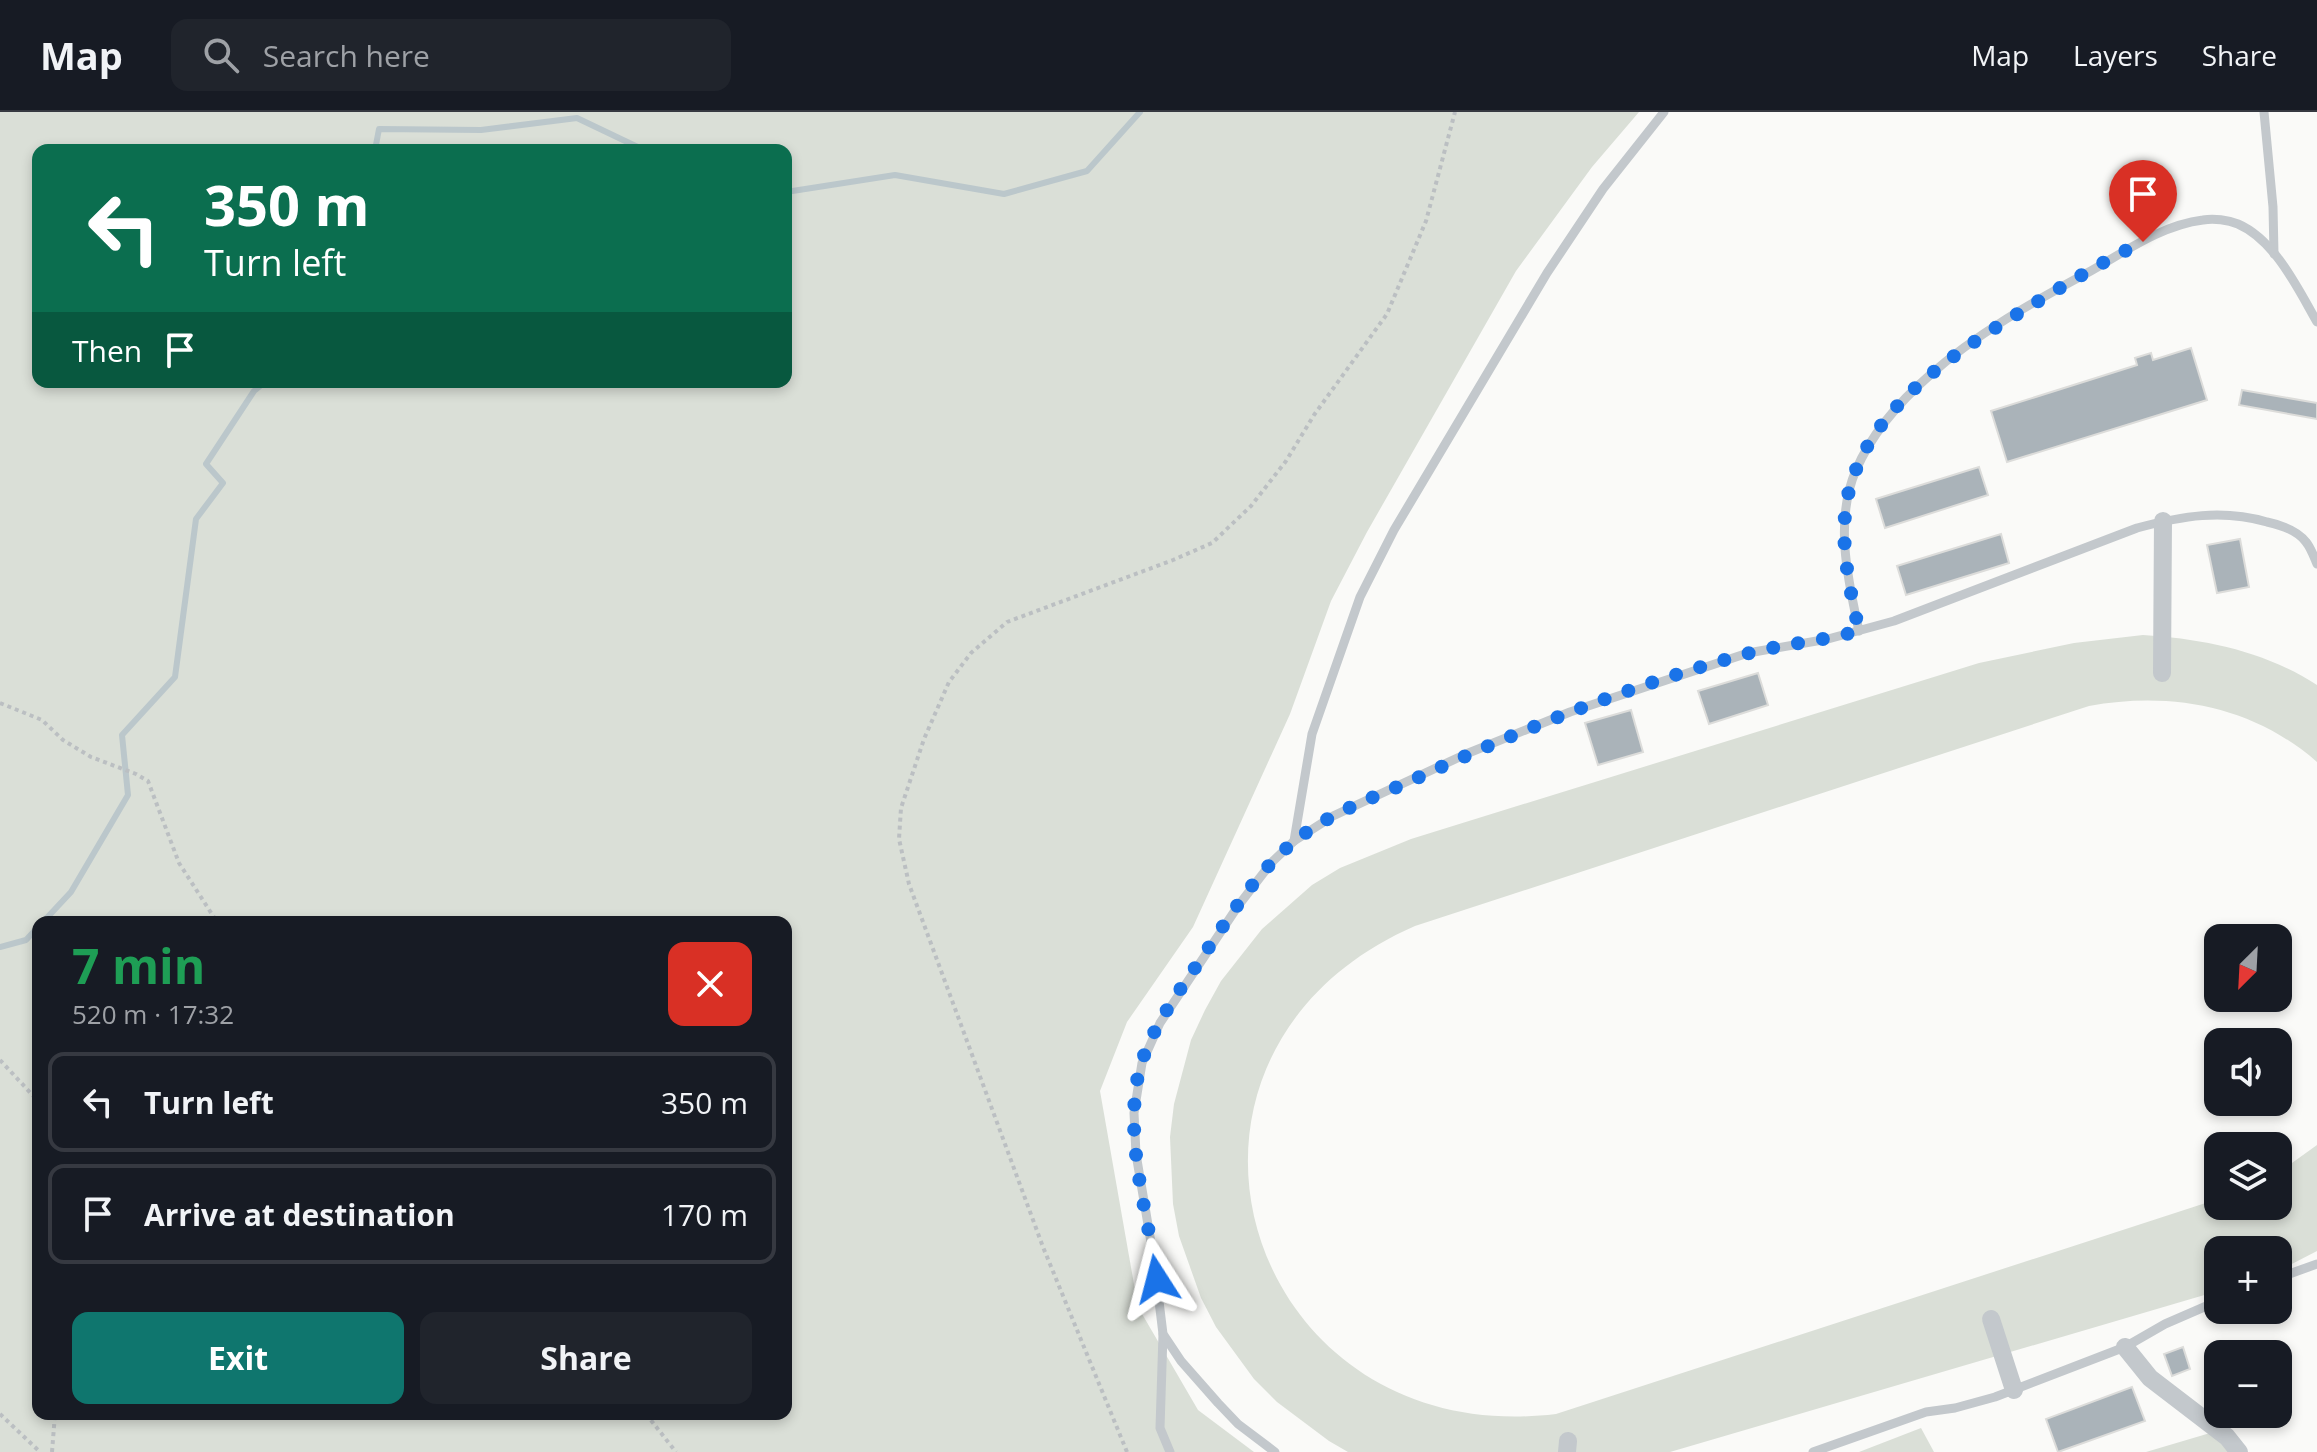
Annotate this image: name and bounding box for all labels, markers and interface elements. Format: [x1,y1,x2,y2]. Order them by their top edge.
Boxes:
search box [171,19,731,91]
text: Map [40,29,123,81]
icon: search [199,33,243,77]
text: Search here [263,35,430,76]
text: Map [1971,36,2029,74]
text: Layers [2073,36,2158,74]
text: Share [2202,36,2277,74]
pin [2109,160,2177,242]
text: 350 m [204,166,370,242]
icon: arrive [2121,172,2165,216]
icon: left [72,176,176,280]
text: Turn left [204,238,346,287]
icon: arrive [158,328,202,372]
text: Then [72,330,142,371]
north arrow [2204,924,2292,1012]
map controls [2204,924,2292,1428]
text: 7 min [72,933,205,998]
button: close [668,942,752,1026]
text: 520 m · 17:32 [72,996,234,1032]
button: sound [2204,1028,2292,1116]
icon: left [76,1080,120,1124]
text: Turn left [144,1082,274,1123]
text: 350 m [661,1082,748,1123]
button: layers [2204,1132,2292,1220]
icon: arrive [76,1192,120,1236]
text: Arrive at destination [144,1194,455,1235]
text: 170 m [661,1194,748,1235]
button: + [2204,1236,2292,1324]
position arrow [1115,1237,1199,1321]
button: Exit [72,1312,404,1404]
button: Share [420,1312,752,1404]
button: − [2204,1340,2292,1428]

